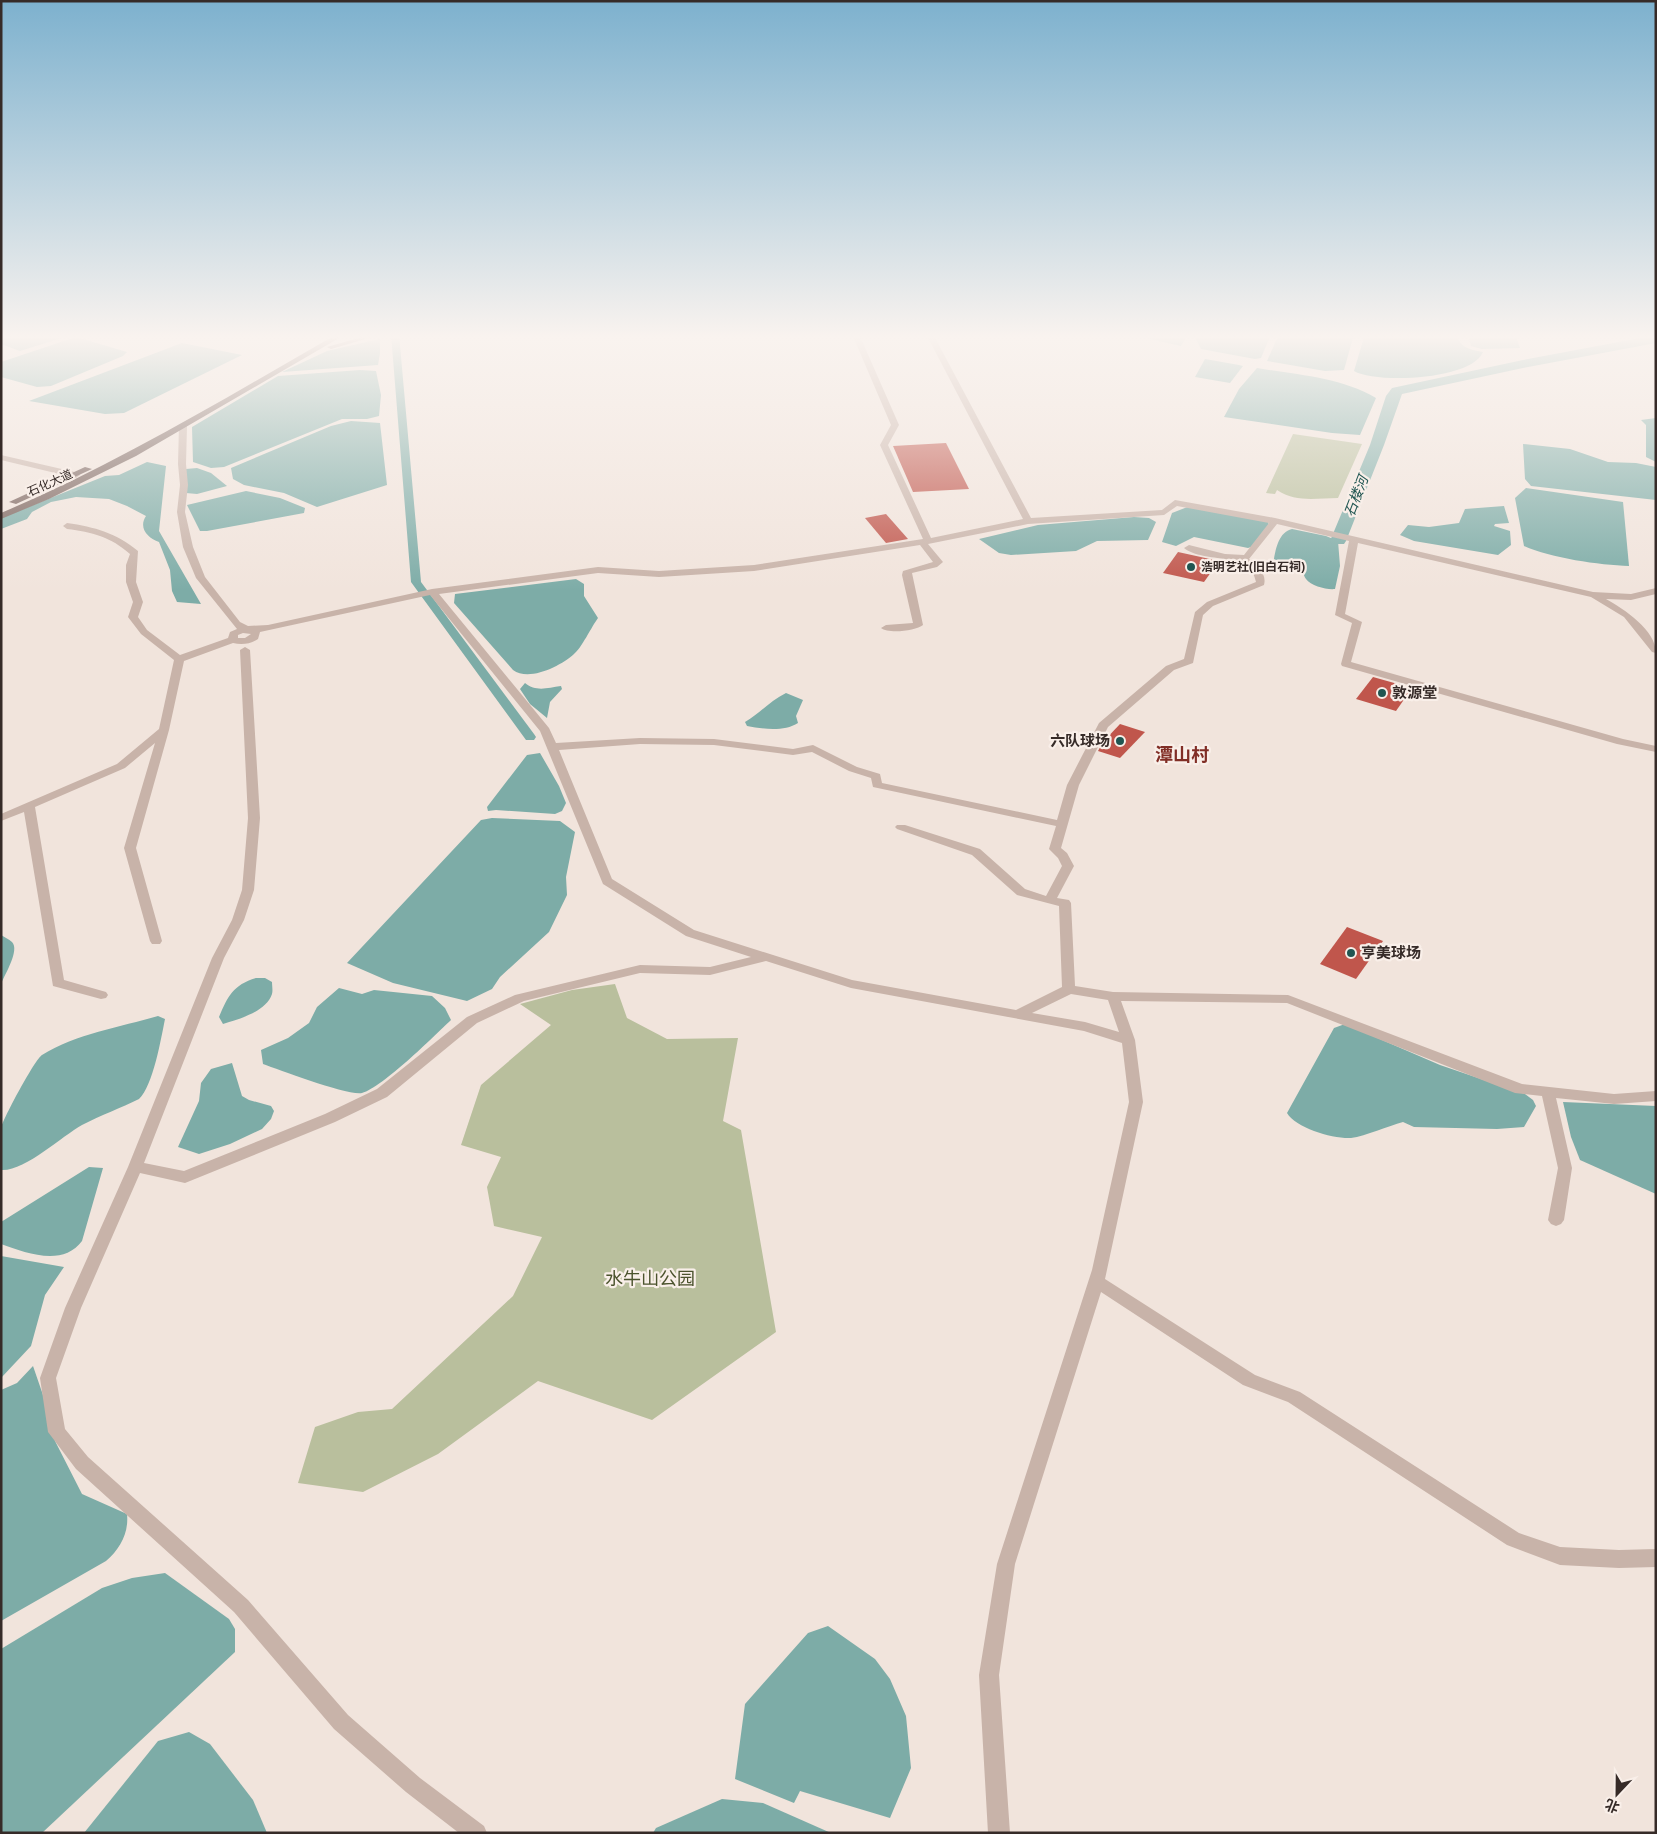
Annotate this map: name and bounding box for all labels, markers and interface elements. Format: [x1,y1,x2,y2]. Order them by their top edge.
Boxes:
street label: 石化大道 [24,465,75,500]
water label: 石楼河 [1339,470,1373,519]
place label: 浩明艺社(旧白石祠) [1201,558,1305,575]
marker: 浩明艺社(旧白石祠) [1185,561,1197,573]
place label: 敦源堂 [1392,682,1437,702]
marker: 敦源堂 [1376,687,1388,699]
place label: 六队球场 [1050,730,1110,750]
marker: 六队球场 [1114,735,1126,747]
district label: 潭山村 [1155,742,1209,766]
place label: 亨美球场 [1361,942,1421,962]
marker: 亨美球场 [1345,947,1357,959]
park label: 水牛山公园 [605,1266,695,1290]
north arrow [1592,1769,1642,1819]
text: 北 [1602,1795,1622,1818]

